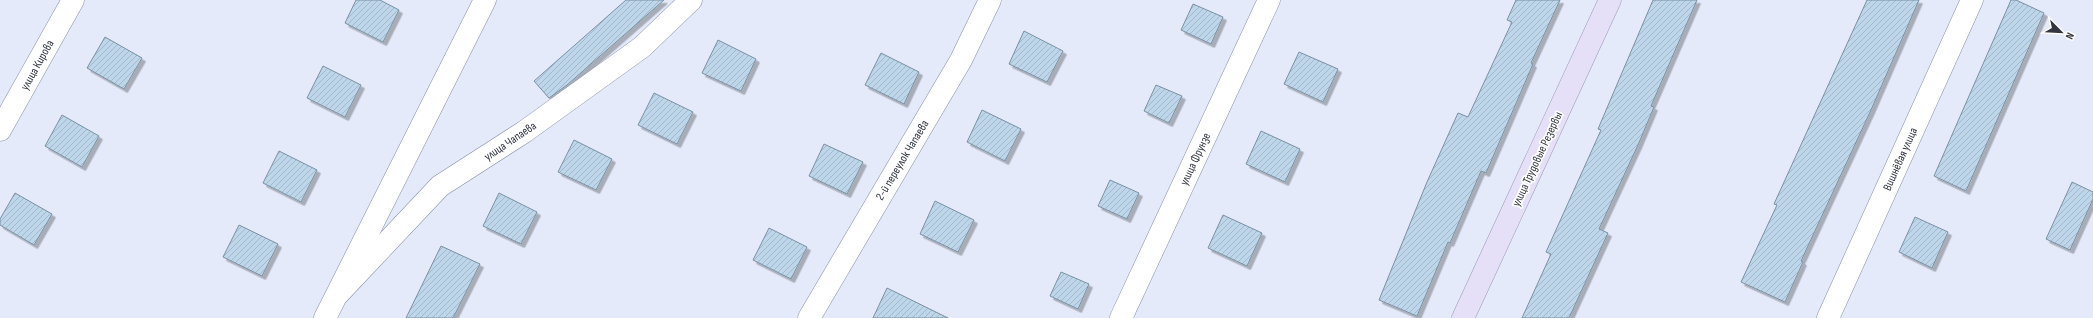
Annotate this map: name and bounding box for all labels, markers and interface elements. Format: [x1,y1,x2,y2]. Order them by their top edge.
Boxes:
north arrow [2041,12,2081,52]
text: N [2062,31,2077,41]
street label: улица Кирова [17,37,58,93]
street label: улица Трудовые Резервы [1509,109,1566,209]
street label: 2-й переулок Чапаева [873,117,932,203]
street label: улица Чапаева [481,118,540,164]
street label: Вишнёвая улица [1880,125,1921,193]
street label: улица Фрунзе [1177,130,1214,188]

